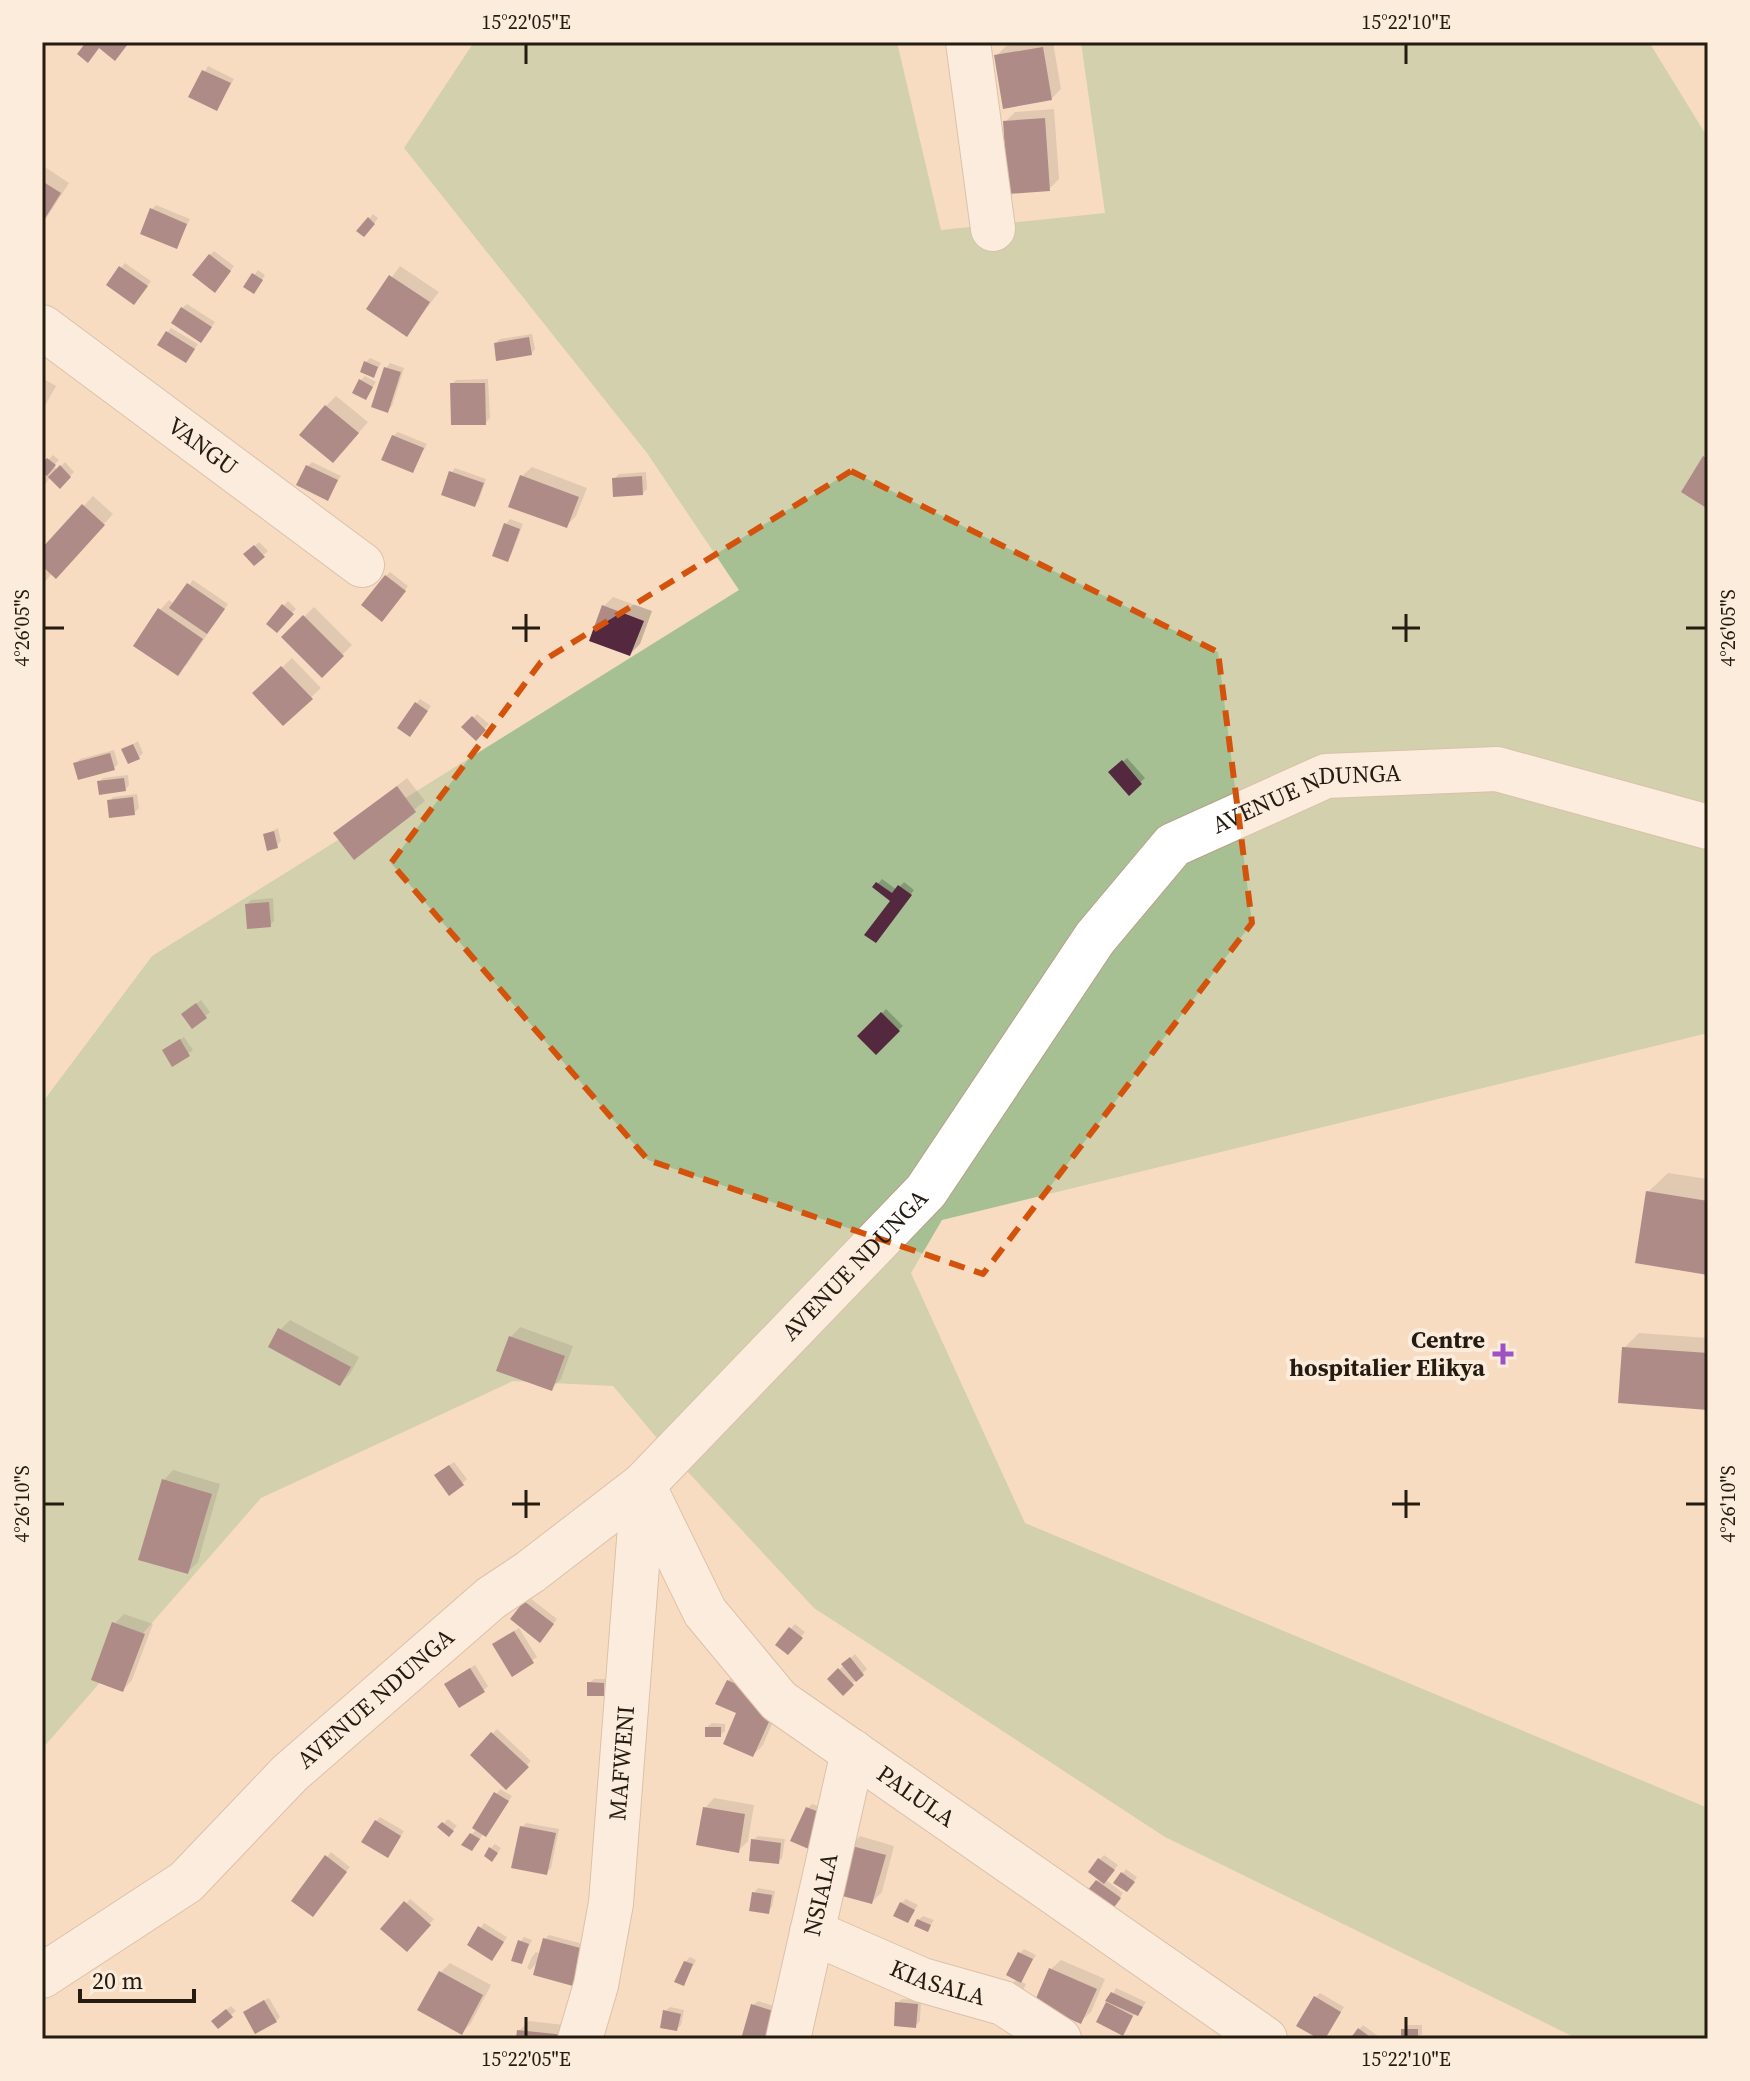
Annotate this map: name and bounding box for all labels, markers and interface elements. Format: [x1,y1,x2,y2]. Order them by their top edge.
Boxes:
text: 15°22'05"E [481,8,571,36]
text: 15°22'10"E [1361,8,1451,36]
street label: VANGU [161,409,245,483]
text: 4°26'05"S [8,589,36,667]
text: 4°26'05"S [1714,589,1742,667]
street label: AVENUE NDUNGA [1206,756,1402,841]
street label: AVENUE NDUNGA [774,1182,935,1348]
place label: Centre hospitalier Elikya [1289,1323,1485,1384]
marker: Centre hospitalier Elikya [1492,1343,1514,1365]
text: 4°26'10"S [8,1465,36,1543]
text: 4°26'10"S [1714,1465,1742,1543]
street label: AVENUE NDUNGA [289,1620,461,1776]
street label: MAFWENI [600,1704,642,1822]
street label: PALULA [871,1757,962,1835]
street label: NSIALA [795,1850,846,1939]
street label: KIASALA [885,1951,990,2013]
scale bar [80,1953,194,2003]
text: 20 m [92,1964,143,1997]
text: 15°22'05"E [481,2045,571,2073]
text: 15°22'10"E [1361,2045,1451,2073]

